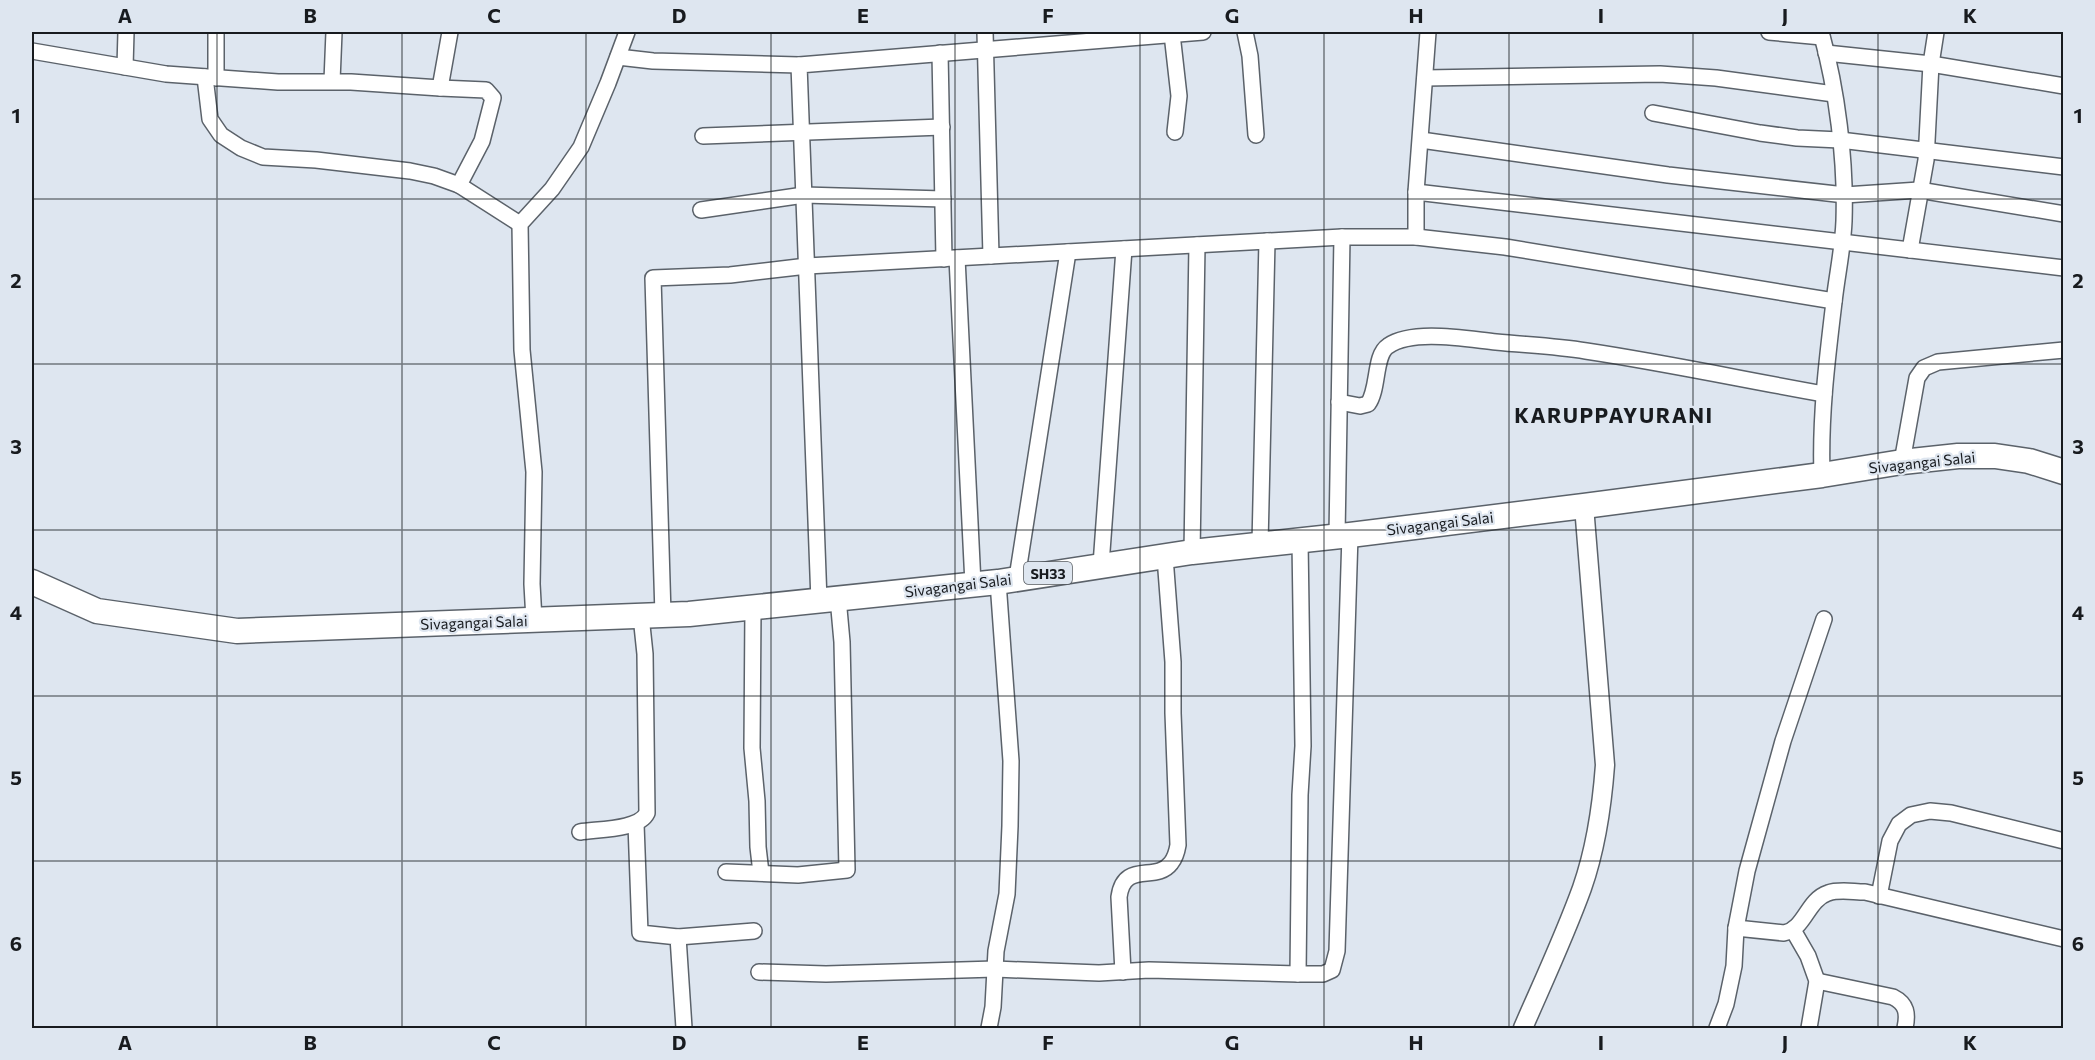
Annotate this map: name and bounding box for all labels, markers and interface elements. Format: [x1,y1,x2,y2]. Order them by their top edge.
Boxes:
text: A [118,3,132,27]
text: B [303,3,317,27]
text: C [487,3,501,27]
text: D [672,3,686,27]
text: E [857,3,869,27]
text: F [1042,3,1054,27]
text: G [1225,3,1239,27]
text: H [1409,3,1424,27]
text: I [1598,3,1604,27]
text: J [1782,3,1788,27]
text: K [1963,3,1977,27]
text: 1 [11,103,21,127]
text: 1 [2073,103,2083,127]
text: 2 [10,268,22,292]
text: 2 [2072,268,2084,292]
district label: KARUPPAYURANI [1514,402,1714,427]
text: 3 [10,434,22,458]
text: 3 [2072,434,2084,458]
street label: Sivagangai Salai [1868,447,1976,477]
street label: Sivagangai Salai [1386,508,1494,538]
road number: SH33 [1024,562,1072,584]
street label: Sivagangai Salai [904,570,1012,600]
text: 4 [10,600,22,624]
text: 4 [2072,600,2084,624]
street label: Sivagangai Salai [420,611,528,633]
text: 5 [10,765,22,789]
text: 5 [2072,765,2084,789]
text: 6 [10,931,22,955]
text: 6 [2072,931,2084,955]
text: A [118,1030,132,1054]
text: B [303,1030,317,1054]
text: C [487,1030,501,1054]
text: D [672,1030,686,1054]
text: E [857,1030,869,1054]
text: F [1042,1030,1054,1054]
text: G [1225,1030,1239,1054]
text: H [1409,1030,1424,1054]
text: I [1598,1030,1604,1054]
text: J [1782,1030,1788,1054]
text: K [1963,1030,1977,1054]

